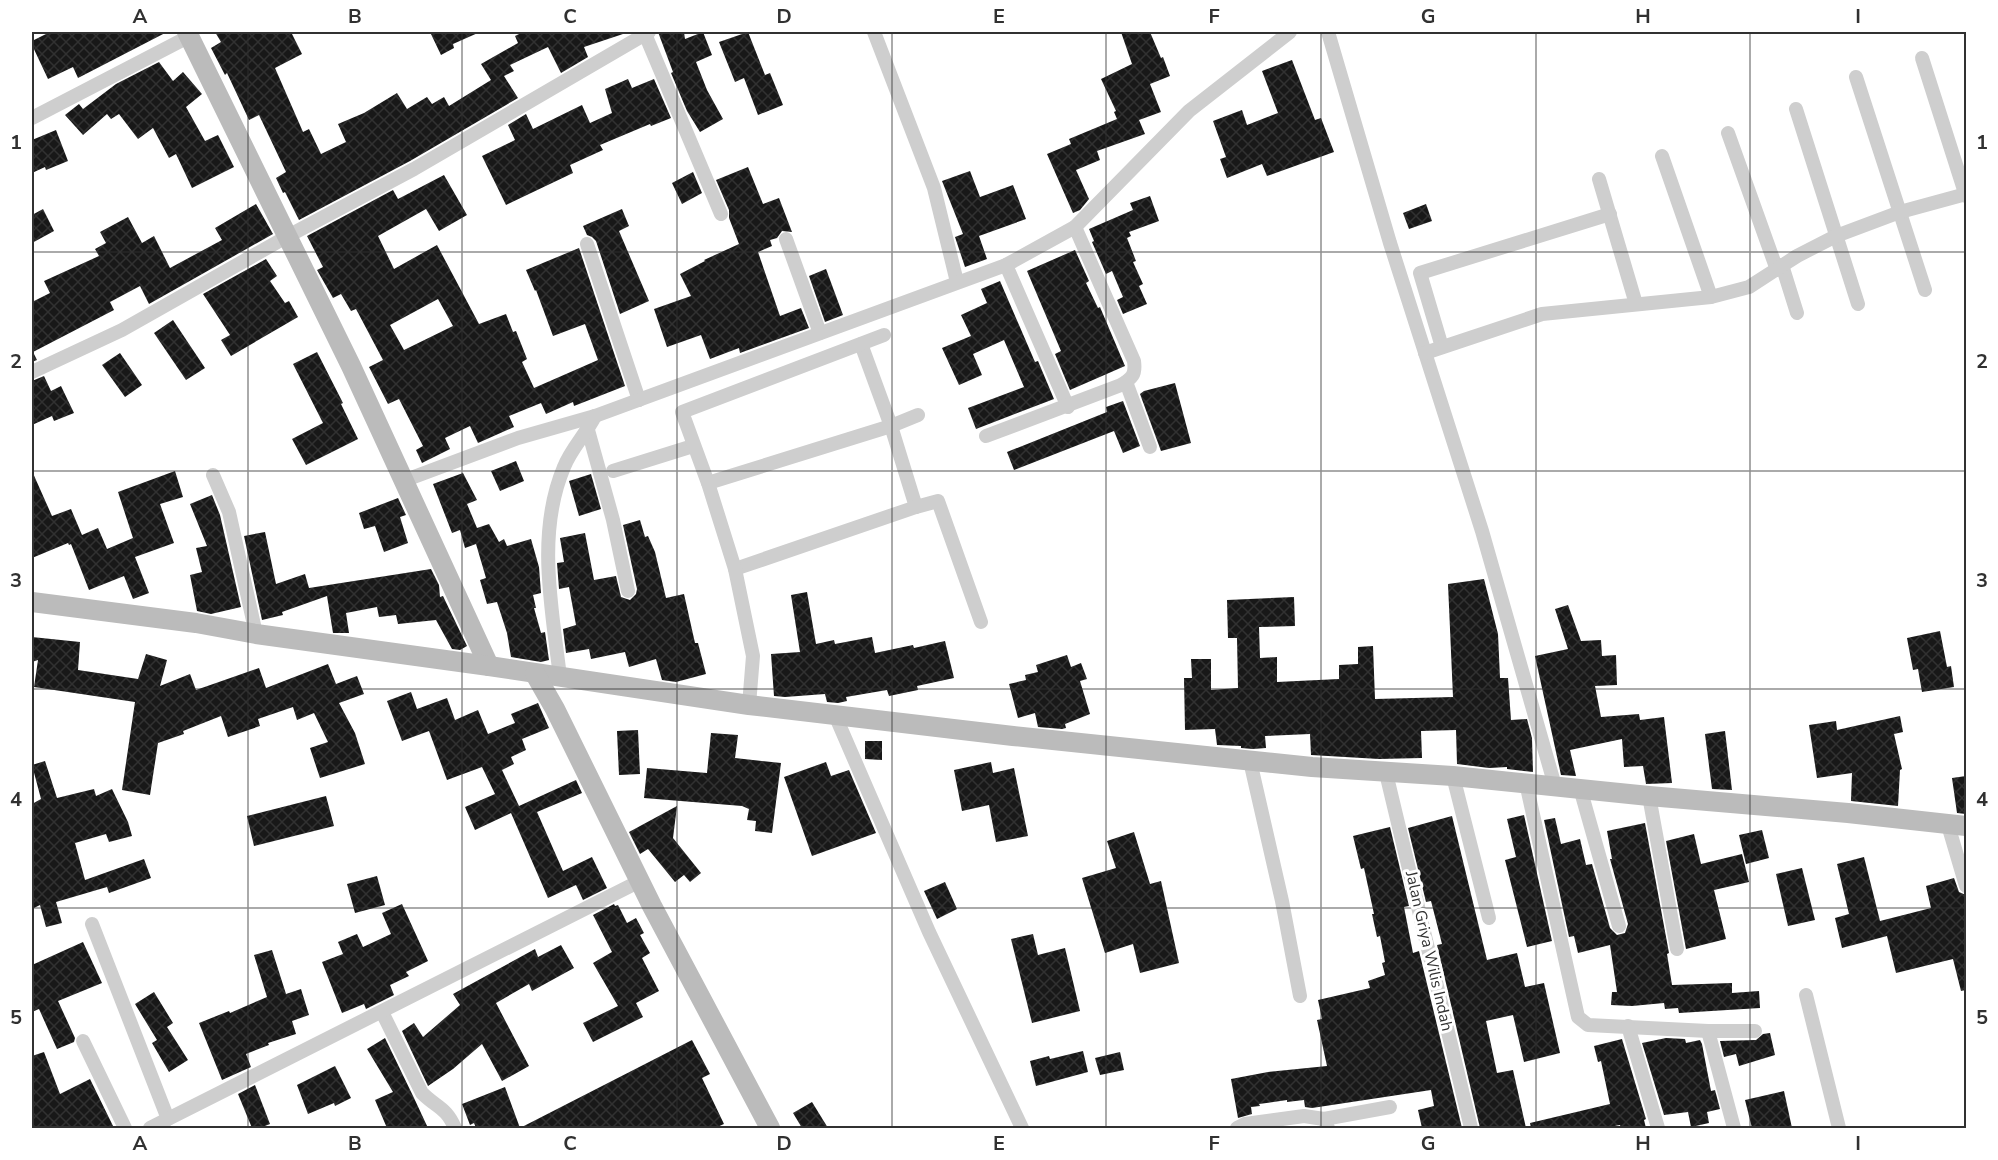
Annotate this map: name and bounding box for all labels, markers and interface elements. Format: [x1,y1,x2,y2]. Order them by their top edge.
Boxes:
text: A [133,3,148,30]
text: B [348,3,362,30]
text: C [563,3,577,30]
text: D [776,3,792,30]
text: E [993,3,1005,30]
text: F [1208,3,1220,30]
text: G [1421,3,1435,30]
text: H [1635,3,1651,30]
text: I [1855,3,1861,30]
text: 1 [10,129,22,156]
text: 1 [1976,129,1988,156]
text: 2 [10,348,22,375]
text: 2 [1976,348,1988,375]
text: 3 [10,567,22,594]
text: 3 [1976,567,1988,594]
text: 4 [10,786,22,813]
text: 4 [1976,786,1988,813]
street label: Jalan Griya Wilis Indah [1400,868,1458,1033]
text: 5 [10,1004,22,1031]
text: 5 [1976,1004,1988,1031]
text: A [133,1130,148,1157]
text: B [348,1130,362,1157]
text: C [563,1130,577,1157]
text: D [776,1130,792,1157]
text: E [993,1130,1005,1157]
text: F [1208,1130,1220,1157]
text: G [1421,1130,1435,1157]
text: H [1635,1130,1651,1157]
text: I [1855,1130,1861,1157]

